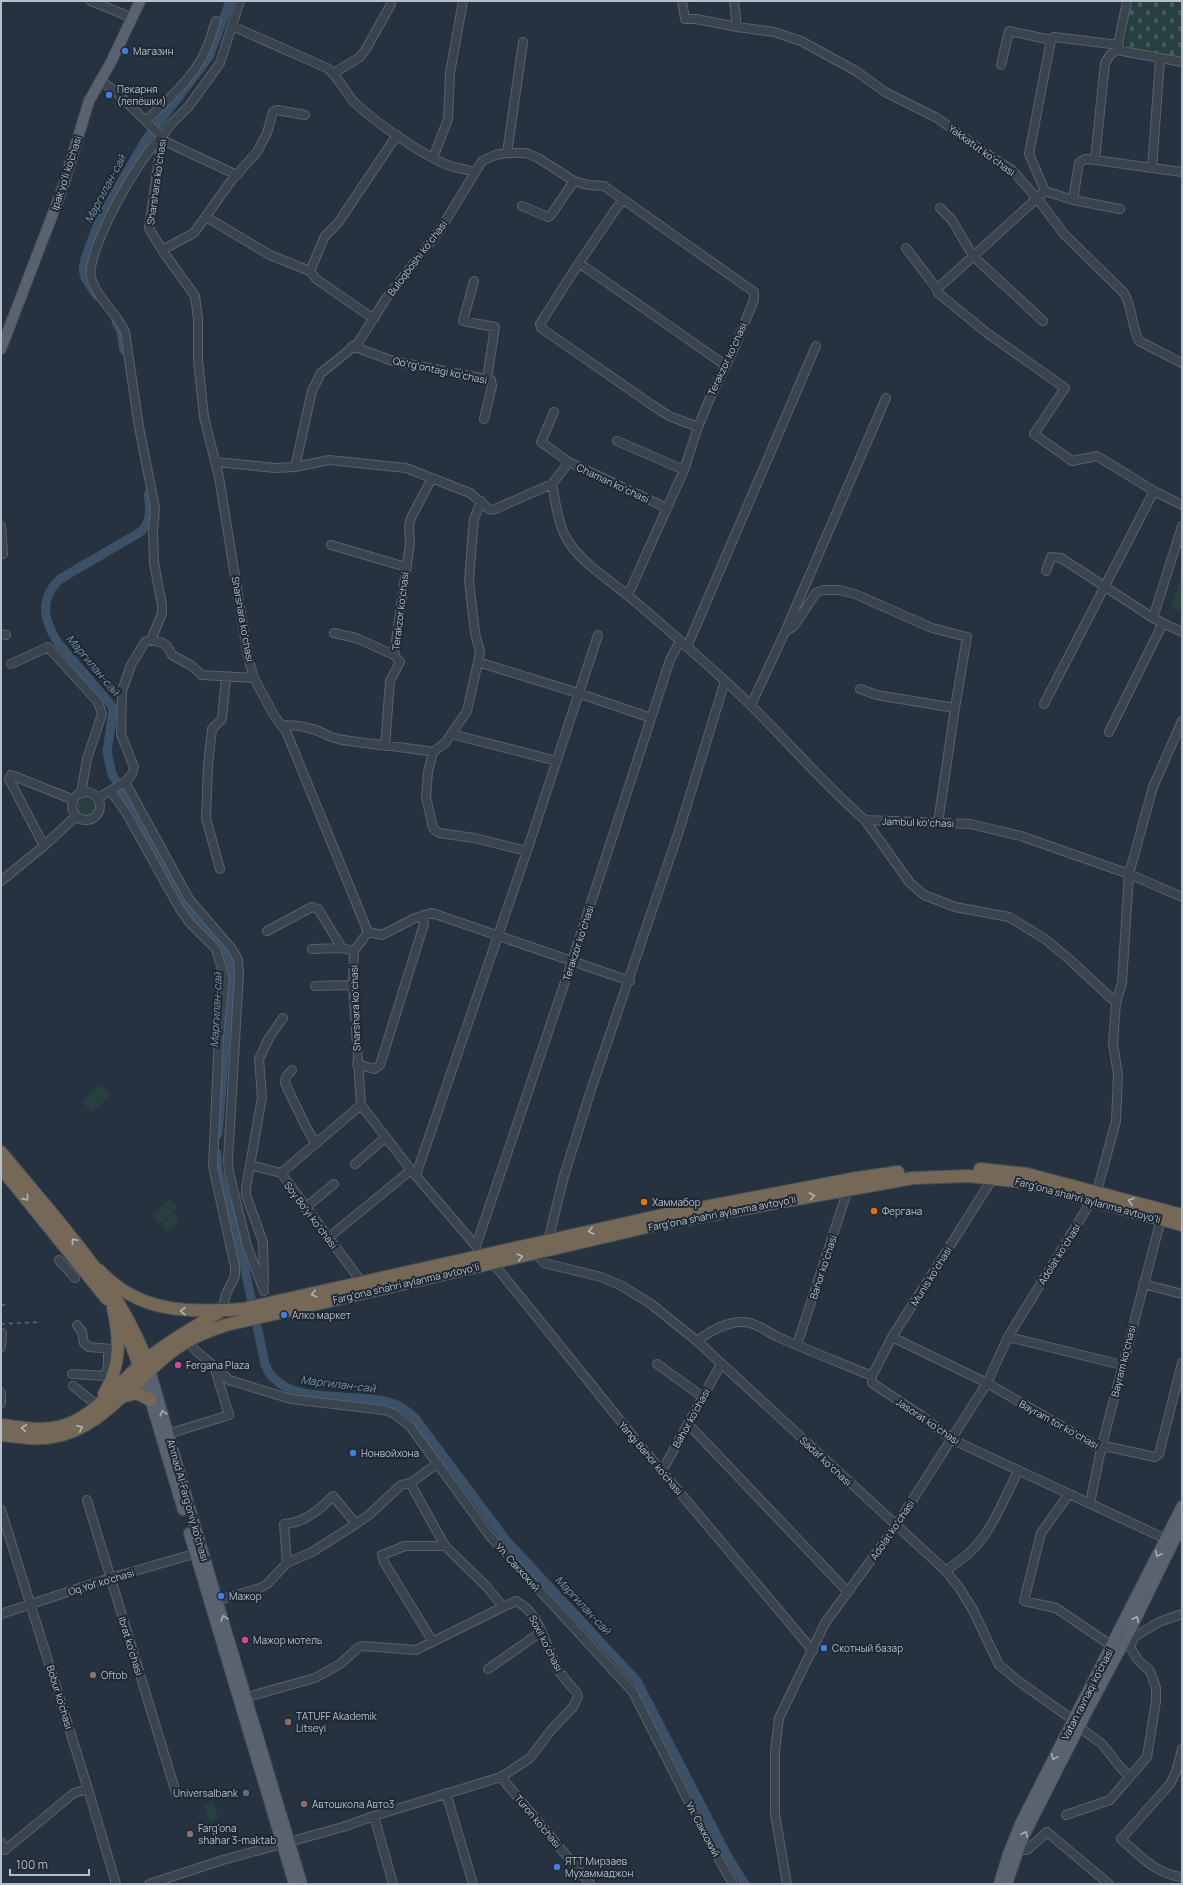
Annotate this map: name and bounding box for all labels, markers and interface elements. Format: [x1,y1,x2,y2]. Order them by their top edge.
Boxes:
place label: Магазин [133,44,174,58]
marker: Магазин [120,46,130,56]
place label: Пекарня (лепёшки) [117,82,167,108]
marker: Пекарня (лепёшки) [104,90,114,100]
street label: Yakkatut koʻchasi [946,121,1018,179]
street label: Ipak yo'li ko'chasi [47,134,85,212]
street label: Sharshara koʻchasi [143,138,169,226]
water label: Маргилан-сай [80,151,129,226]
street label: Buloqboshi koʻchasi [384,217,450,299]
street label: Terakzor koʻchasi [704,320,750,398]
street label: Qoʻrgʻontagi koʻchasi [391,353,489,387]
street label: Chaman koʻchasi [575,460,651,506]
street label: Terakzor koʻchasi [388,571,412,651]
street label: Sharshara koʻchasi [229,575,257,663]
water label: Маргилан-сай [63,631,124,699]
street label: Jambul koʻchasi [882,814,954,830]
street label: Terakzor koʻchasi [559,903,597,983]
street label: Sharshara koʻchasi [346,965,364,1051]
water label: Маргилан-сай [206,971,225,1048]
street label: Farg‘ona shahri aylanma avtoyo‘li [1014,1174,1162,1226]
street label: Soy Boʻyi koʻchasi [281,1179,341,1251]
street label: Farg‘ona shahri aylanma avtoyo‘li [647,1192,797,1234]
one-way arrow [809,1193,815,1201]
one-way arrow [21,1194,28,1201]
place label: Хаммабор [652,1195,701,1209]
marker: Хаммабор [639,1197,649,1207]
one-way arrow [1128,1197,1135,1206]
place label: Фергана [882,1204,922,1218]
marker: Фергана [869,1206,879,1216]
street label: Adolat koʻchasi [1035,1221,1083,1287]
one-way arrow [588,1227,594,1235]
street label: Bahor koʻchasi [806,1233,840,1301]
one-way arrow [71,1238,78,1245]
street label: Munis koʻchasi [907,1244,955,1308]
one-way arrow [517,1253,524,1261]
street label: Farg‘ona shahri aylanma avtoyo‘li [331,1259,481,1307]
one-way arrow [311,1289,317,1298]
one-way arrow [180,1306,186,1315]
place label: Алко маркет [292,1308,351,1322]
marker: Алко маркет [279,1310,289,1320]
street label: Bayram koʻchasi [1107,1324,1139,1398]
place label: Fergana Plaza [186,1358,250,1372]
marker: Fergana Plaza [173,1360,183,1370]
water label: Маргилан-сай [300,1371,377,1396]
street label: Bahor ko'chasi [669,1386,713,1450]
street label: Jasorat koʻchasi [893,1395,963,1447]
street label: Bayram tor koʻchasi [1017,1396,1101,1452]
one-way arrow [159,1410,168,1417]
street label: Yangi Bahor ko'chasi [616,1418,686,1498]
one-way arrow [21,1424,27,1433]
one-way arrow [76,1425,83,1433]
street label: Sadaf koʻchasi [797,1433,855,1489]
street label: Ahmad Al-Farg'oniy ko'chasi [164,1437,212,1563]
place label: Нонвойхона [361,1446,419,1460]
marker: Нонвойхона [348,1448,358,1458]
street label: Adolat koʻchasi [867,1497,917,1563]
street label: Ул. Саккокий [493,1540,543,1594]
one-way arrow [1155,1550,1163,1557]
street label: Oq Yol' ko'chasi [66,1565,136,1599]
water label: Маргилан-сай [552,1572,615,1638]
place label: Мажор [229,1589,262,1603]
marker: Мажор [216,1591,226,1601]
street label: Soxil koʻchasi [526,1612,566,1674]
street label: Ibrat koʻchasi [115,1615,147,1677]
one-way arrow [220,1615,229,1622]
one-way arrow [1131,1616,1139,1623]
place label: Мажор мотель [253,1633,322,1647]
marker: Мажор мотель [240,1635,250,1645]
place label: Скотный базар [832,1641,903,1655]
marker: Скотный базар [819,1643,829,1653]
street label: Vatan ravnaqi ko'chasi [1058,1646,1116,1742]
street label: Bobur ko'chasi [44,1663,76,1731]
place label: Oftob [101,1668,128,1682]
marker: Oftob [88,1670,98,1680]
place label: TATUFF Akademik Litseyi [296,1709,378,1735]
marker: TATUFF Akademik Litseyi [283,1717,293,1727]
one-way arrow [1051,1752,1059,1760]
place label: Universalbank [173,1786,239,1800]
marker: Universalbank [241,1788,251,1798]
street label: Turon ko'chasi [512,1791,564,1851]
place label: Автошкола Авто3 [312,1797,394,1811]
marker: Автошкола Авто3 [299,1799,309,1809]
street label: Ул. Саккокий [683,1799,723,1859]
place label: Farg'ona shahar 3-maktab [198,1821,276,1847]
marker: Farg'ona shahar 3-maktab [185,1829,195,1839]
one-way arrow [1020,1831,1028,1838]
scale bar [10,1851,89,1877]
place label: ЯТТ Мирзаев Мухаммаджон [565,1854,633,1880]
text: 100 m [16,1856,48,1873]
marker: ЯТТ Мирзаев Мухаммаджон [552,1862,562,1872]

